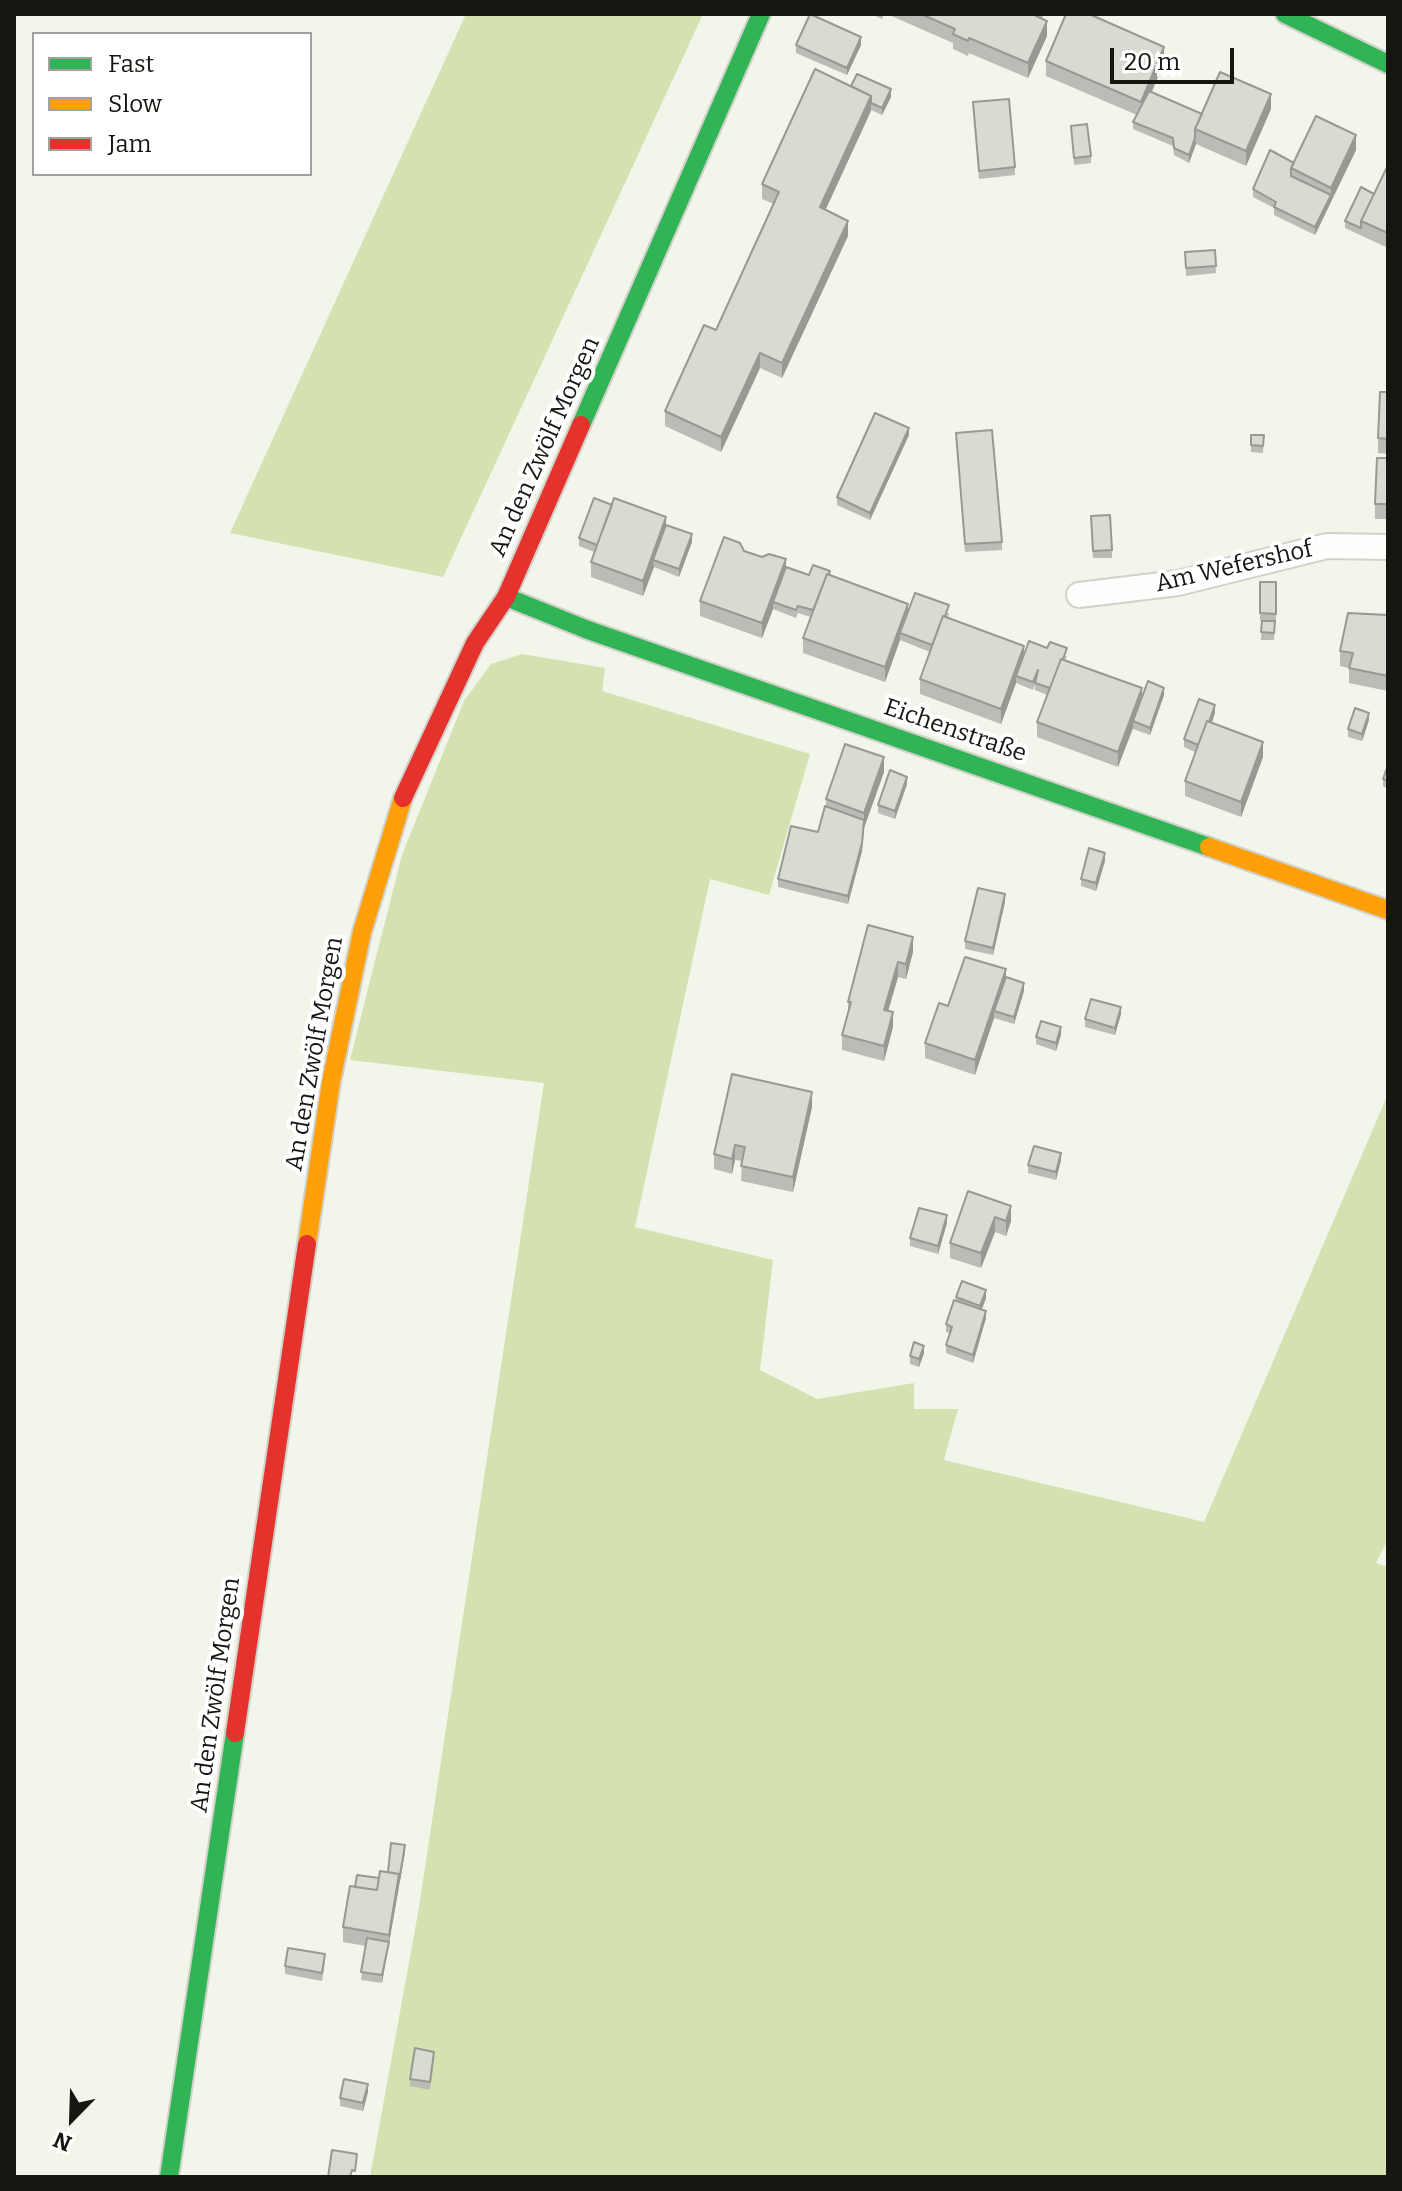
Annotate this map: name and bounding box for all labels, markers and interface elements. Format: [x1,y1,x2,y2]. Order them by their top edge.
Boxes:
legend [32,32,312,176]
scale bar [1114,32,1238,82]
text: 20 m [1124,48,1180,76]
text: Fast [108,50,154,78]
text: Slow [108,90,162,118]
text: Jam [108,130,151,158]
street label: An den Zwölf Morgen [484,333,606,561]
street label: Am Wefershof [1153,535,1315,599]
street label: Eichenstraße [880,693,1030,769]
street label: An den Zwölf Morgen [280,935,350,1173]
street label: An den Zwölf Morgen [185,1576,247,1814]
north arrow [32,2079,112,2159]
text: N [49,2126,76,2157]

